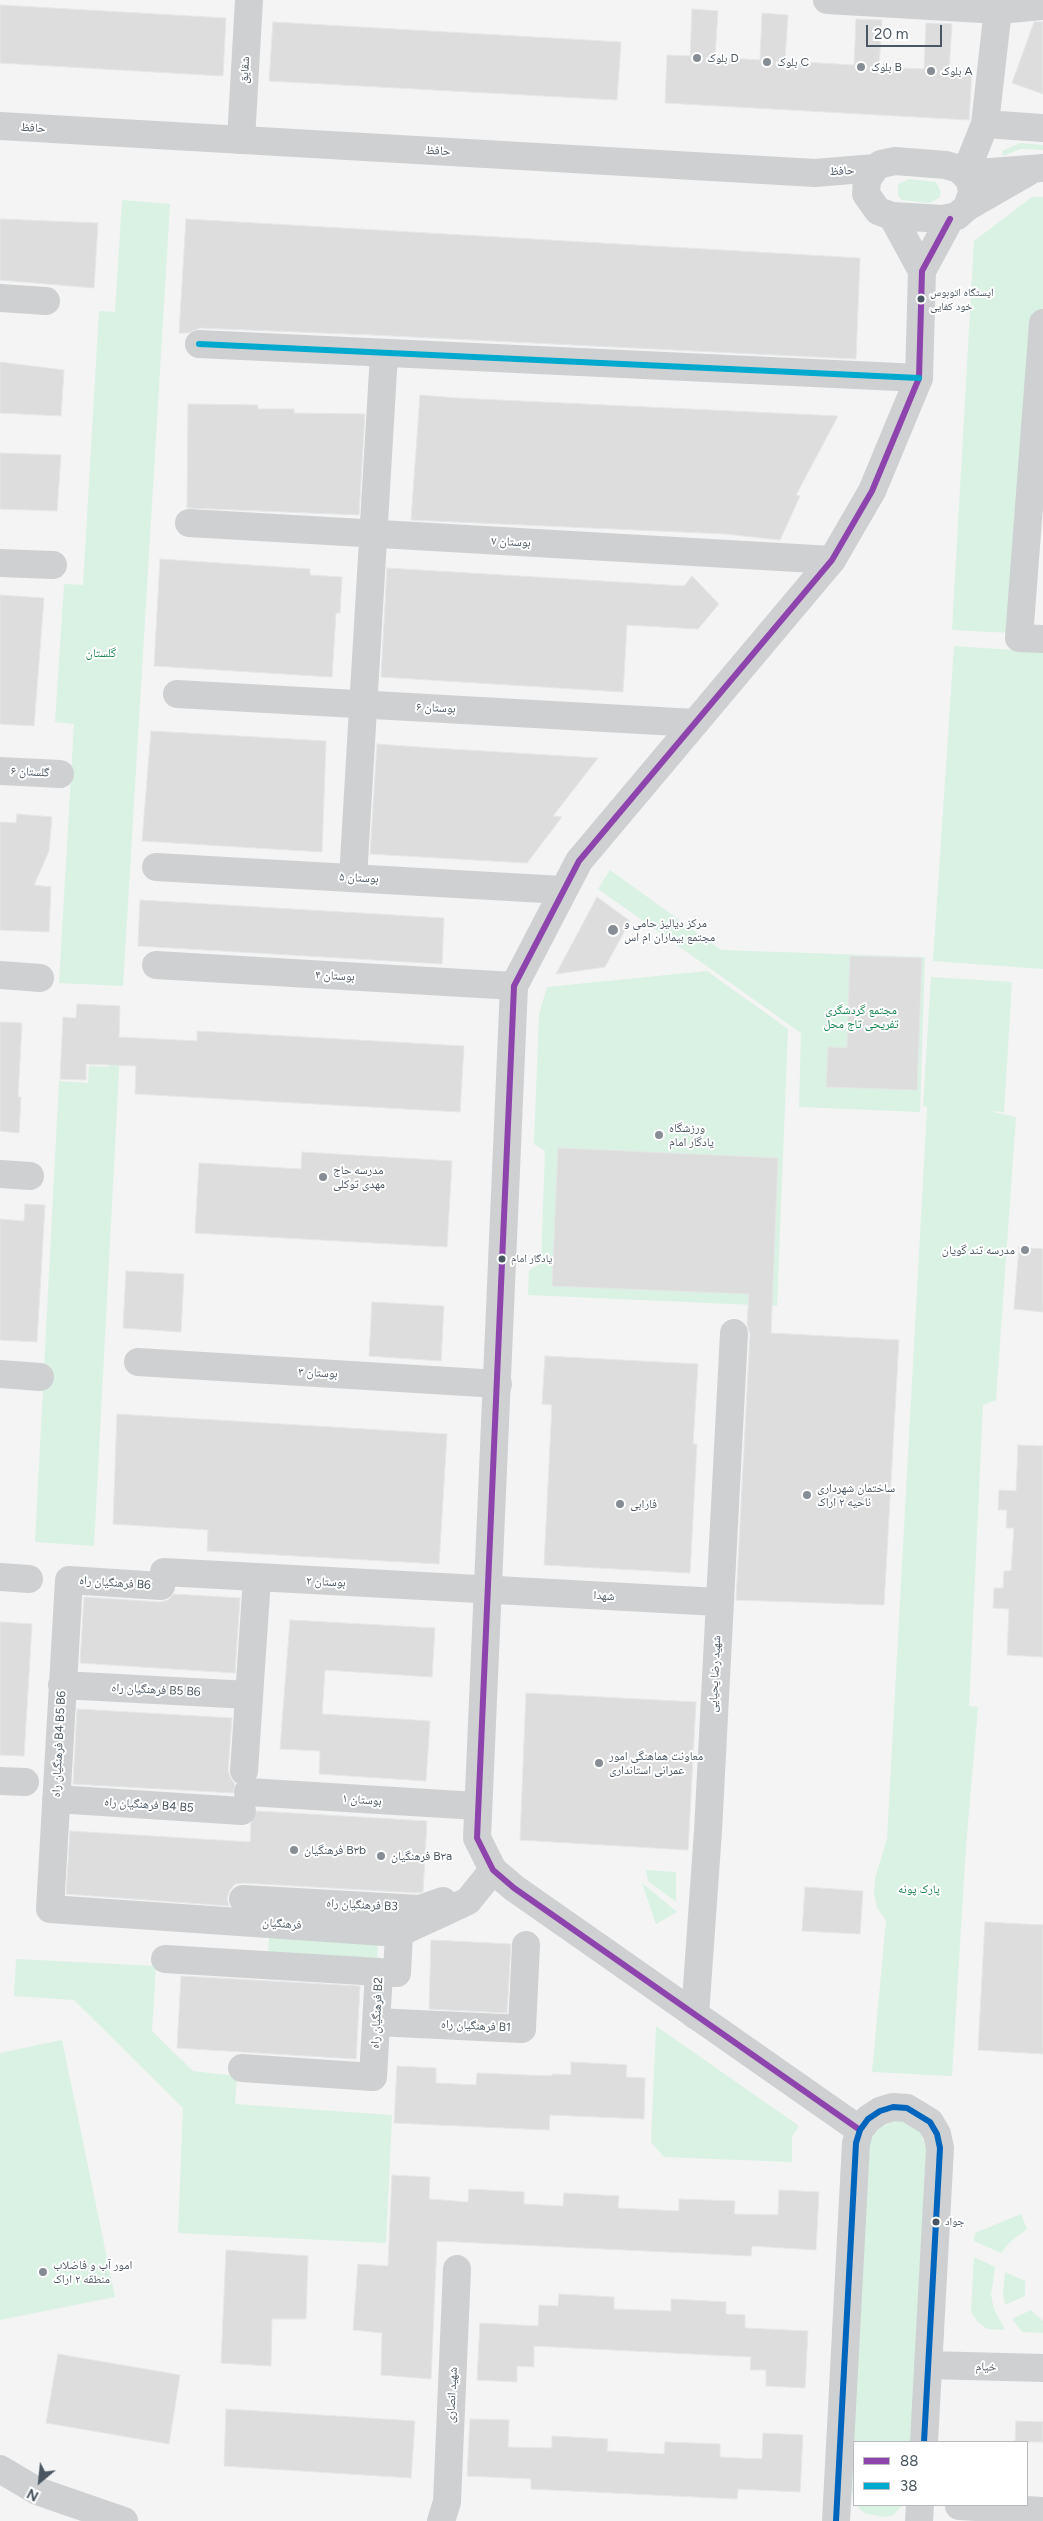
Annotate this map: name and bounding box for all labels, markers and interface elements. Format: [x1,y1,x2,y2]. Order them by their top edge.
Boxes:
scale bar [868,15,944,47]
text: 20 m [874,25,908,43]
place label: بلوک D [707,51,739,65]
marker: بلوک D [691,52,703,64]
place label: بلوک C [777,55,809,69]
street label: شقایق [237,56,253,84]
marker: بلوک C [761,56,773,68]
place label: بلوک B [871,60,902,74]
marker: بلوک B [855,61,867,73]
place label: بلوک A [941,64,973,78]
marker: بلوک A [925,65,937,77]
street label: حافظ [20,120,46,136]
street label: حافظ [425,143,451,159]
street label: حافظ [829,163,855,179]
place label: ایستگاه اتوبوس خود کفایی [930,286,994,312]
marker: ایستگاه اتوبوس خود کفایی [916,294,926,304]
street label: بوستان ۷ [491,534,531,550]
park label: گلستان [86,646,116,660]
street label: بوستان ۶ [416,700,456,716]
street label: گلستان ۶ [10,764,50,780]
street label: بوستان ۵ [339,870,379,886]
place label: مرکز دیالیز حامی و مجتمع بیماران ام اس [624,916,715,944]
marker: مرکز دیالیز حامی و مجتمع بیماران ام اس [606,923,620,937]
street label: بوستان ۴ [315,968,355,984]
park label: مجتمع گردشگری تفریحی تاج محل [823,1003,899,1031]
place label: ورزشگاه یادگار امام [669,1121,714,1149]
marker: ورزشگاه یادگار امام [653,1129,665,1141]
place label: مدرسه حاج مهدی توکلی [333,1163,385,1191]
marker: مدرسه حاج مهدی توکلی [317,1171,329,1183]
place label: مدرسه تند گویان [942,1243,1015,1257]
marker: مدرسه تند گویان [1019,1244,1031,1256]
place label: یادگار امام [511,1252,552,1266]
marker: یادگار امام [497,1254,507,1264]
street label: بوستان ۳ [298,1365,338,1381]
place label: ساختمان شهرداری ناحیه ۲ اراک [817,1481,895,1509]
marker: ساختمان شهرداری ناحیه ۲ اراک [801,1489,813,1501]
place label: فارابی [630,1497,657,1511]
marker: فارابی [614,1498,626,1510]
street label: فرهنگیان راه B6 [79,1573,151,1593]
street label: بوستان ۲ [306,1574,346,1590]
street label: شهدا [593,1588,615,1604]
street label: شهید رضا یحیایی [706,1635,724,1713]
street label: فرهنگیان راه B5 B6 [111,1680,201,1700]
street label: فرهنگیان راه B4 B5 B6 [49,1690,69,1798]
place label: معاونت هماهنگی امور عمرانی استانداری [609,1749,703,1777]
marker: معاونت هماهنگی امور عمرانی استانداری [593,1757,605,1769]
street label: بوستان ۱ [342,1791,382,1809]
street label: فرهنگیان راه B4 B5 [104,1795,194,1815]
place label: فرهنگیان B۳b [304,1843,366,1857]
marker: فرهنگیان B۳b [288,1844,300,1856]
place label: فرهنگیان B۳a [391,1849,452,1863]
marker: فرهنگیان B۳a [375,1850,387,1862]
park label: پارک پونه [898,1882,940,1896]
street label: فرهنگیان راه B3 [326,1896,398,1914]
street label: فرهنگیان [262,1915,302,1933]
street label: فرهنگیان راه B2 [368,1977,386,2049]
street label: فرهنگیان راه B1 [441,2017,511,2035]
place label: جواد [945,2215,964,2229]
marker: جواد [931,2217,941,2227]
place label: امور آب و فاضلاب منطقه ۲ اراک [53,2258,132,2286]
marker: امور آب و فاضلاب منطقه ۲ اراک [37,2266,49,2278]
street label: خیام [975,2359,997,2375]
street label: شهید انصاری [443,2367,461,2423]
legend [853,2441,1028,2506]
text: 88 [900,2452,918,2470]
north arrow [15,2456,65,2506]
text: 38 [900,2477,917,2495]
text: N [24,2485,42,2505]

